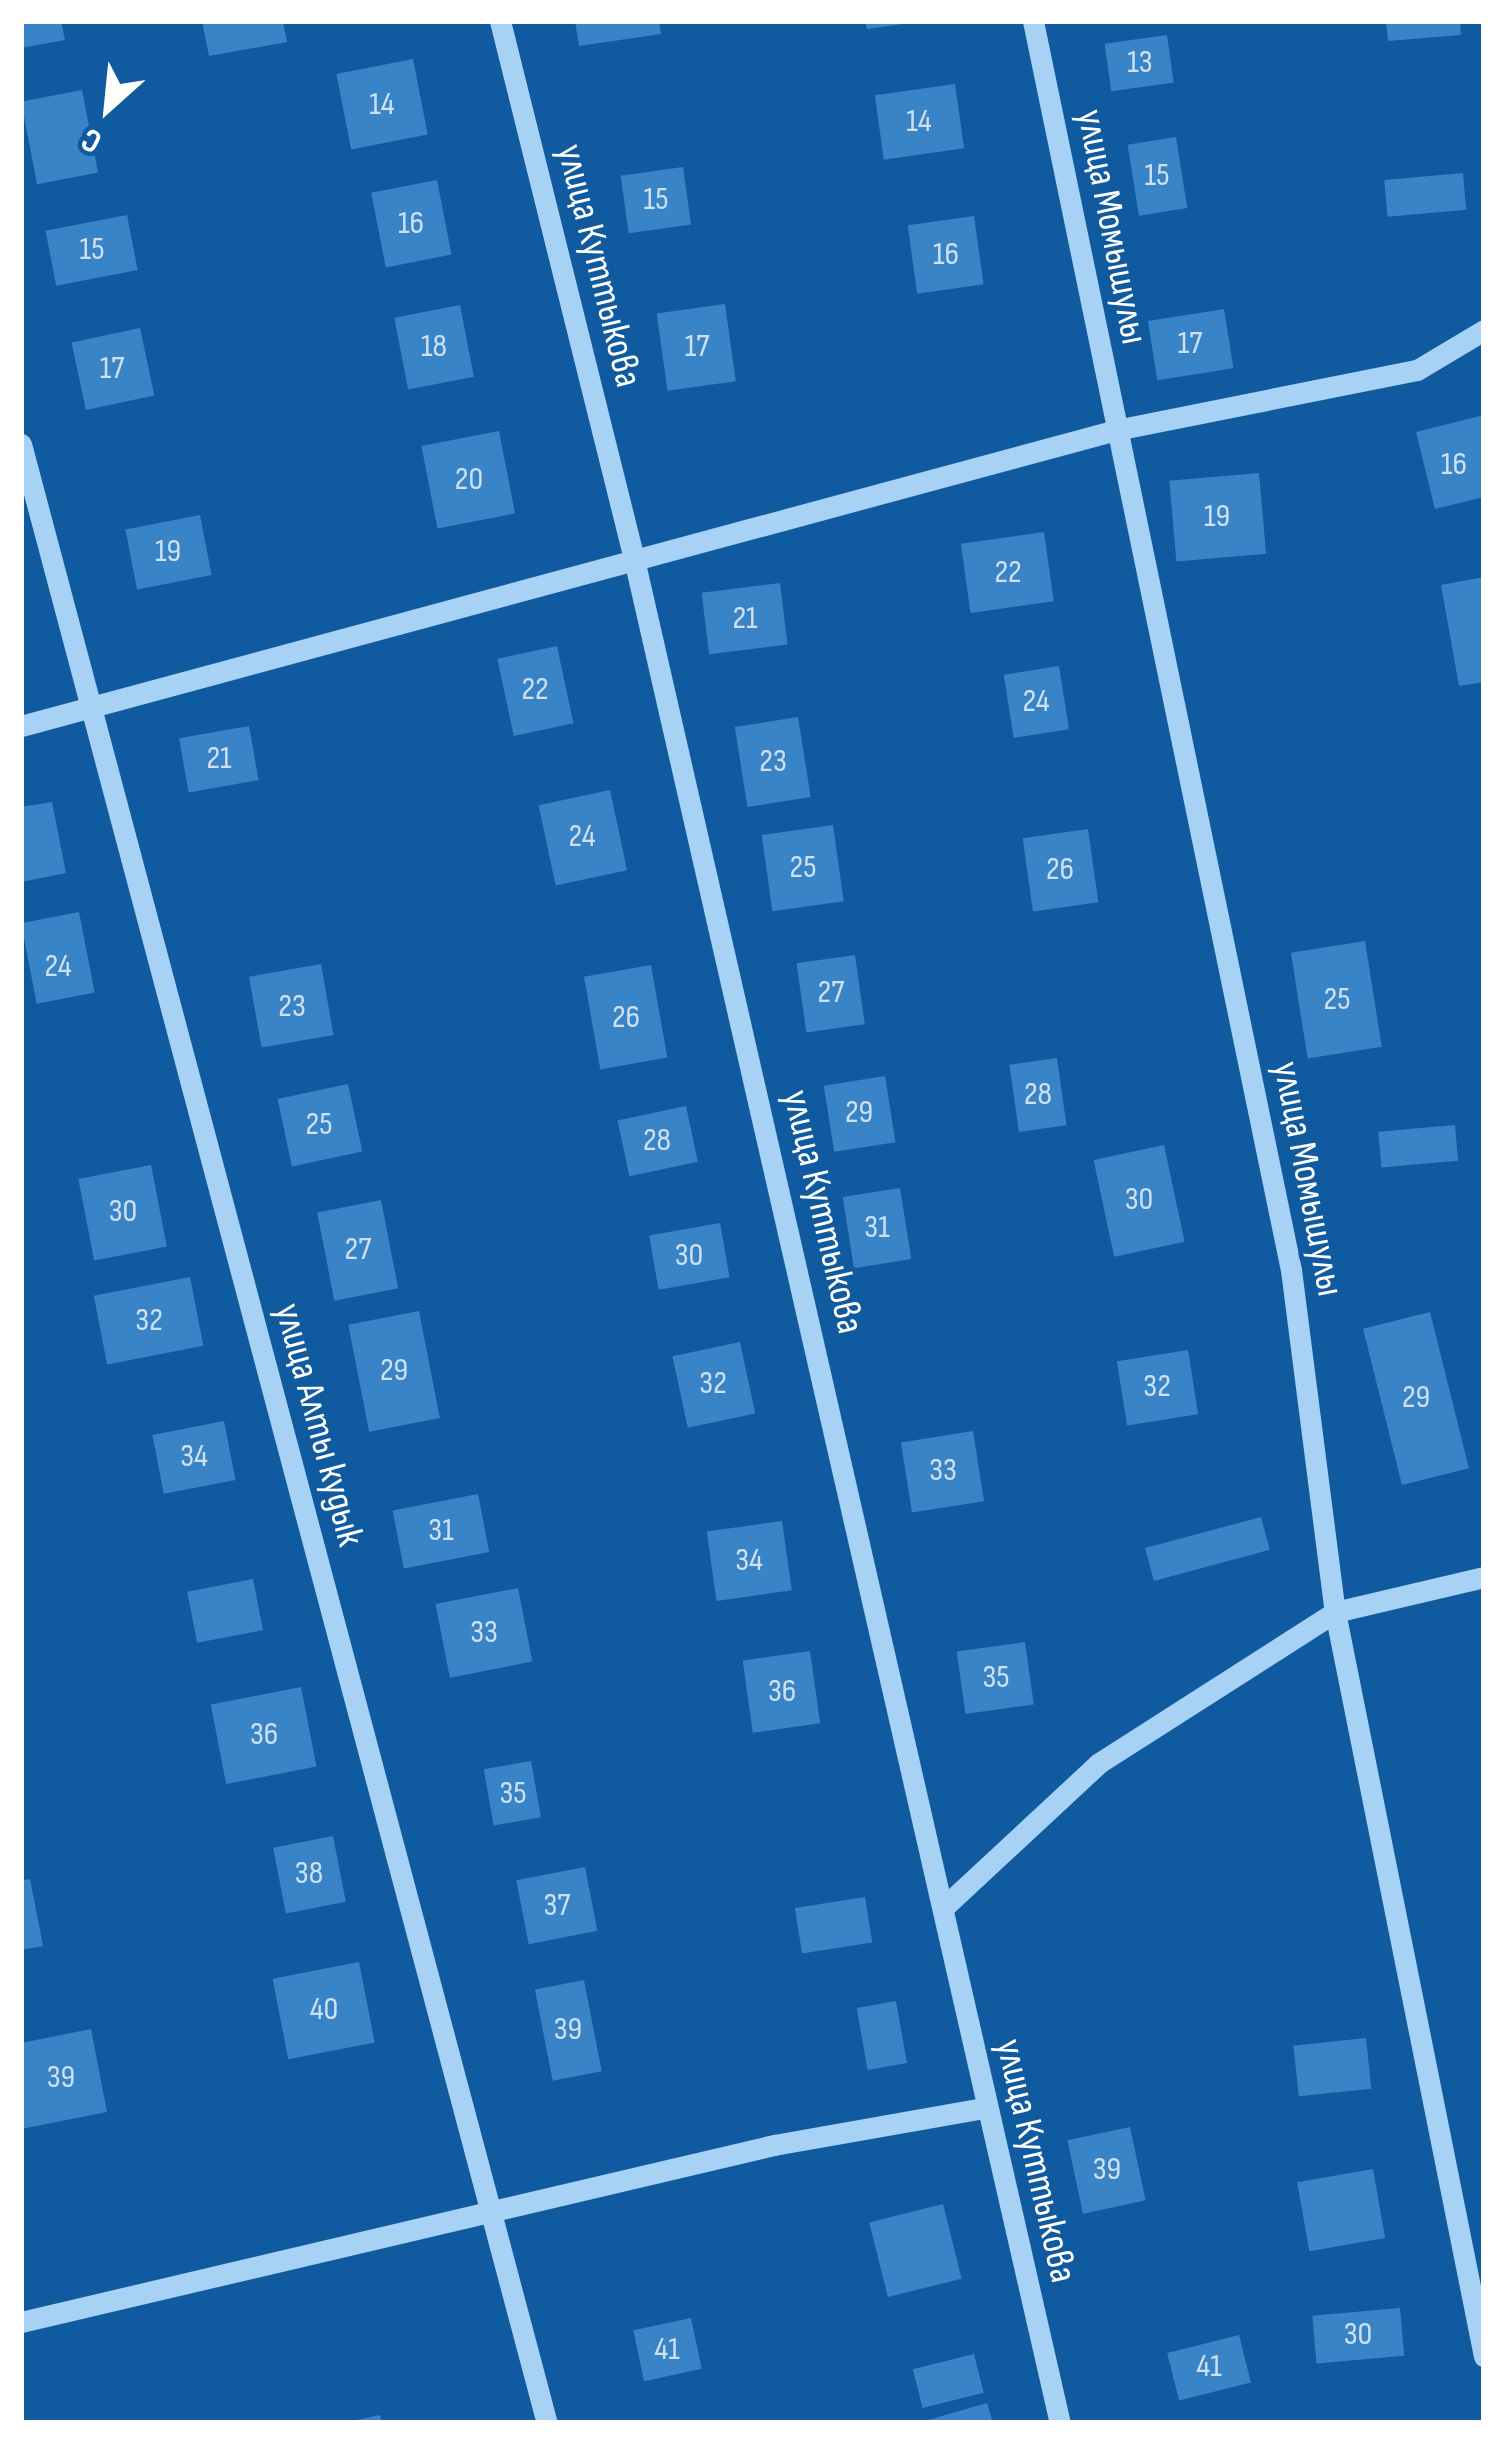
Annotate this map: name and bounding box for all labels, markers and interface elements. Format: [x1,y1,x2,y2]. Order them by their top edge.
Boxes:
house number: 13 [1127,43,1153,83]
north arrow [48,48,168,168]
house number: 14 [369,85,395,125]
house number: 14 [906,102,932,142]
street label: улица Момышулы [1065,106,1157,348]
text: С [75,118,108,162]
street label: улица Куттыкова [545,140,651,392]
house number: 15 [1145,156,1169,196]
house number: 15 [644,180,668,220]
house number: 16 [398,204,424,244]
house number: 15 [80,230,104,270]
house number: 16 [933,235,959,275]
house number: 17 [1178,324,1202,364]
house number: 18 [421,327,447,367]
house number: 17 [685,327,709,367]
house number: 17 [100,349,124,389]
house number: 16 [1441,445,1467,485]
house number: 20 [455,460,483,500]
house number: 19 [1204,497,1230,537]
house number: 19 [155,532,181,572]
house number: 22 [994,553,1022,593]
house number: 21 [732,599,758,639]
house number: 22 [521,670,549,710]
house number: 24 [1022,682,1050,722]
house number: 21 [206,739,232,779]
house number: 23 [759,742,787,782]
house number: 24 [568,817,596,857]
house number: 25 [790,848,816,888]
house number: 26 [1046,850,1074,890]
house number: 24 [44,947,72,987]
house number: 27 [818,973,844,1013]
house number: 25 [1324,980,1350,1020]
house number: 23 [278,987,306,1027]
house number: 26 [612,998,640,1038]
street label: улица Момышулы [1261,1058,1353,1300]
house number: 28 [1024,1075,1052,1115]
street label: улица Куттыкова [771,1086,873,1338]
house number: 29 [845,1093,873,1133]
house number: 25 [306,1105,332,1145]
house number: 28 [643,1121,671,1161]
house number: 30 [1125,1180,1153,1220]
house number: 30 [109,1192,137,1232]
house number: 31 [864,1208,890,1248]
house number: 27 [345,1230,371,1270]
house number: 30 [675,1236,703,1276]
street label: улица Алты кудык [263,1299,373,1551]
house number: 32 [135,1301,163,1341]
house number: 29 [380,1351,408,1391]
house number: 32 [699,1364,727,1404]
house number: 32 [1143,1367,1171,1407]
house number: 29 [1402,1378,1430,1418]
house number: 34 [180,1437,208,1477]
house number: 33 [929,1451,957,1491]
house number: 31 [428,1511,454,1551]
house number: 34 [735,1541,763,1581]
house number: 33 [470,1613,498,1653]
house number: 35 [982,1658,1010,1698]
house number: 36 [768,1672,796,1712]
house number: 36 [250,1715,278,1755]
house number: 35 [499,1774,527,1814]
house number: 38 [295,1854,323,1894]
house number: 37 [543,1886,571,1926]
house number: 40 [310,1990,338,2030]
house number: 39 [554,2010,582,2050]
street label: улица Куттыкова [984,2035,1086,2287]
house number: 39 [47,2058,75,2098]
house number: 39 [1093,2150,1121,2190]
house number: 30 [1344,2315,1372,2355]
house number: 41 [654,2330,680,2370]
house number: 41 [1196,2347,1222,2387]

